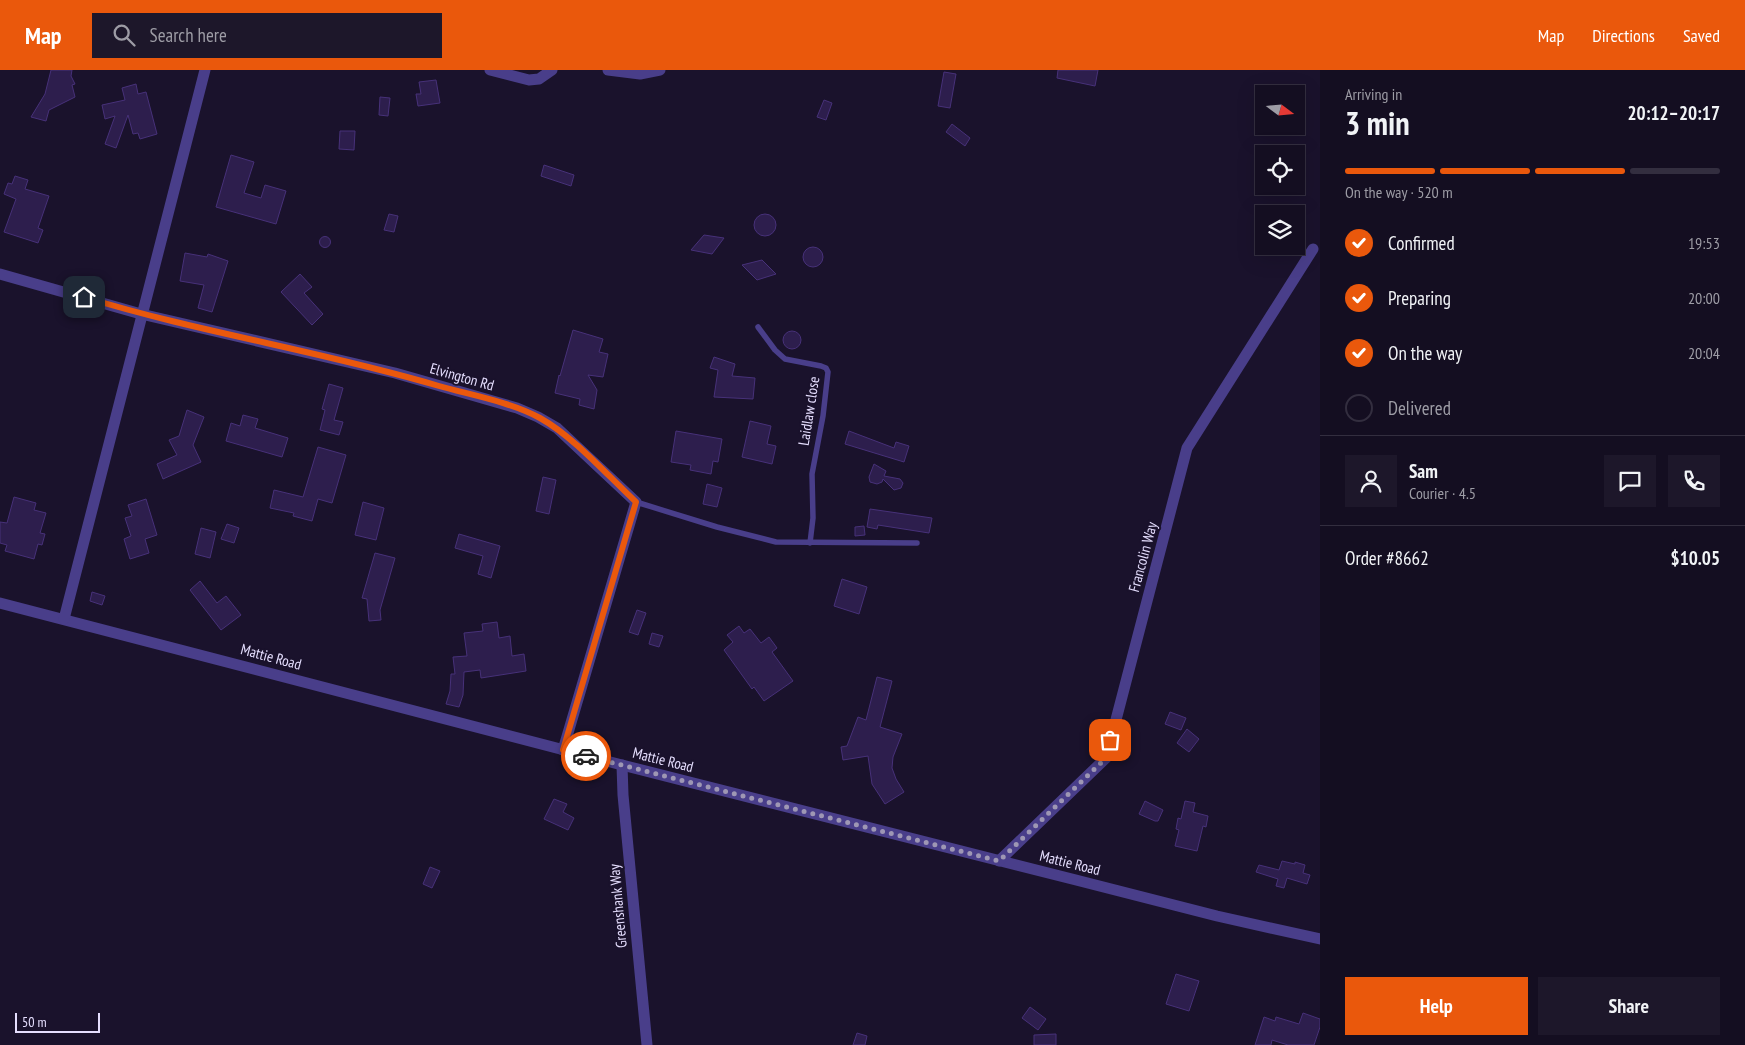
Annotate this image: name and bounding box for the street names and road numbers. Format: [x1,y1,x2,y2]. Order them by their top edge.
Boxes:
street label: Elvington Rd [428,358,496,395]
street label: Laidlaw close [794,375,823,447]
street label: Francolin Way [1124,519,1161,594]
street label: Mattie Road [239,639,304,674]
street label: Mattie Road [631,743,696,776]
street label: Mattie Road [1038,846,1103,879]
street label: Greenshank Way [604,863,631,949]

